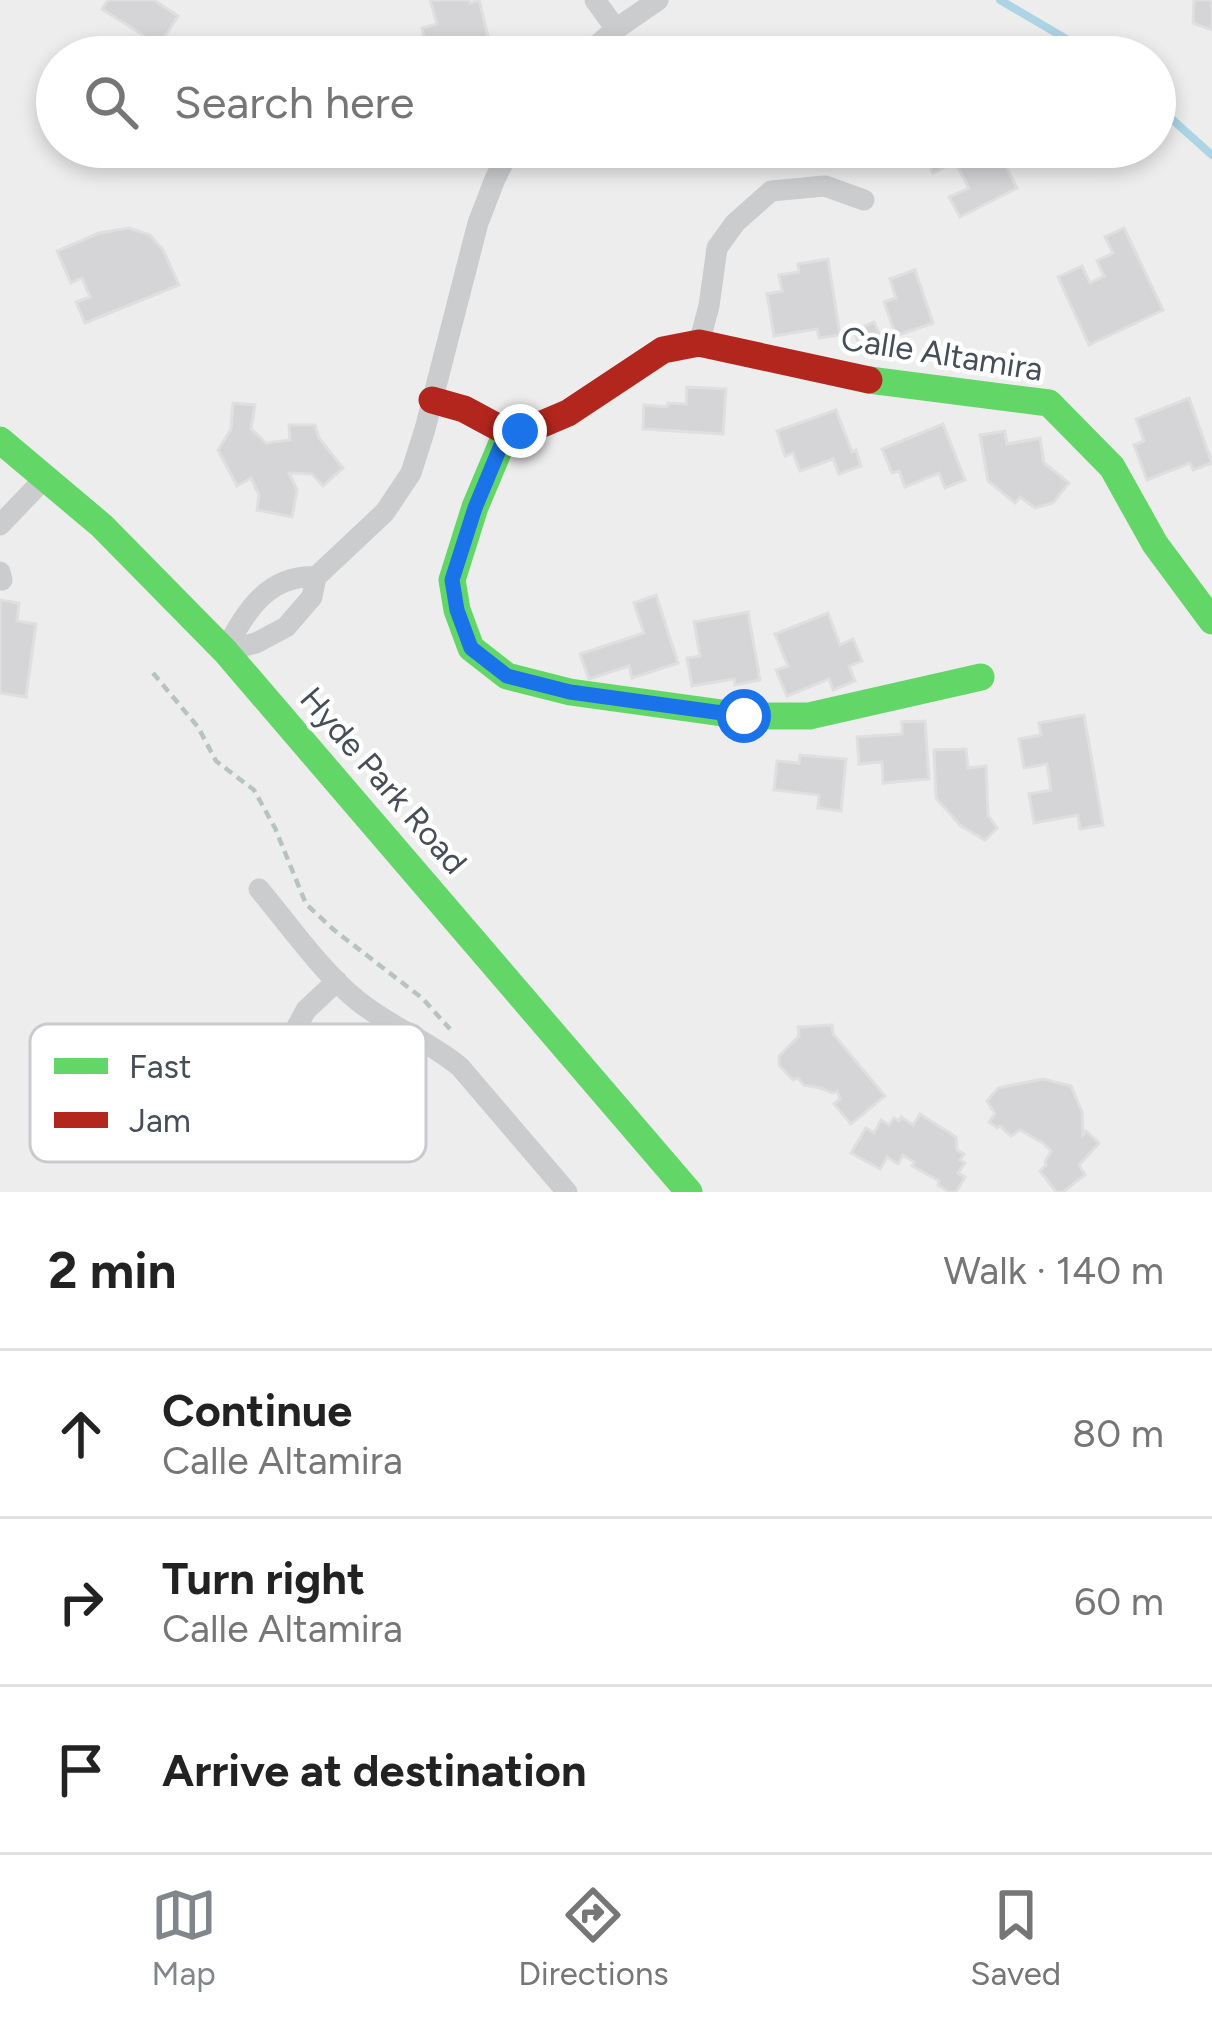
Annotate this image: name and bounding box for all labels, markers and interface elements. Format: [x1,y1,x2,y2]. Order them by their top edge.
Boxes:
search box [36,36,1176,168]
icon: search [78,69,144,135]
text: Search here [174,75,414,129]
street label: Calle Altamira [838,318,1046,389]
route end [493,404,547,458]
street label: Hyde Park Road [292,679,475,881]
route start [717,689,771,743]
legend [30,1024,426,1162]
text: Fast [129,1047,191,1086]
text: Jam [129,1101,191,1140]
text: 2 min [48,1240,176,1301]
text: Walk · 140 m [943,1247,1164,1294]
text: Continue [162,1383,352,1437]
icon: ahead [48,1401,114,1467]
text: 80 m [1072,1410,1164,1457]
text: Calle Altamira [162,1437,403,1484]
text: Turn right [162,1551,365,1605]
icon: right [48,1569,114,1635]
text: 60 m [1074,1578,1164,1625]
text: Calle Altamira [162,1605,403,1652]
icon: arrive [48,1737,114,1803]
text: Arrive at destination [162,1743,586,1797]
tab: Map [151,1882,217,1993]
tab: Directions [518,1882,669,1993]
tab: Saved [970,1882,1061,1993]

